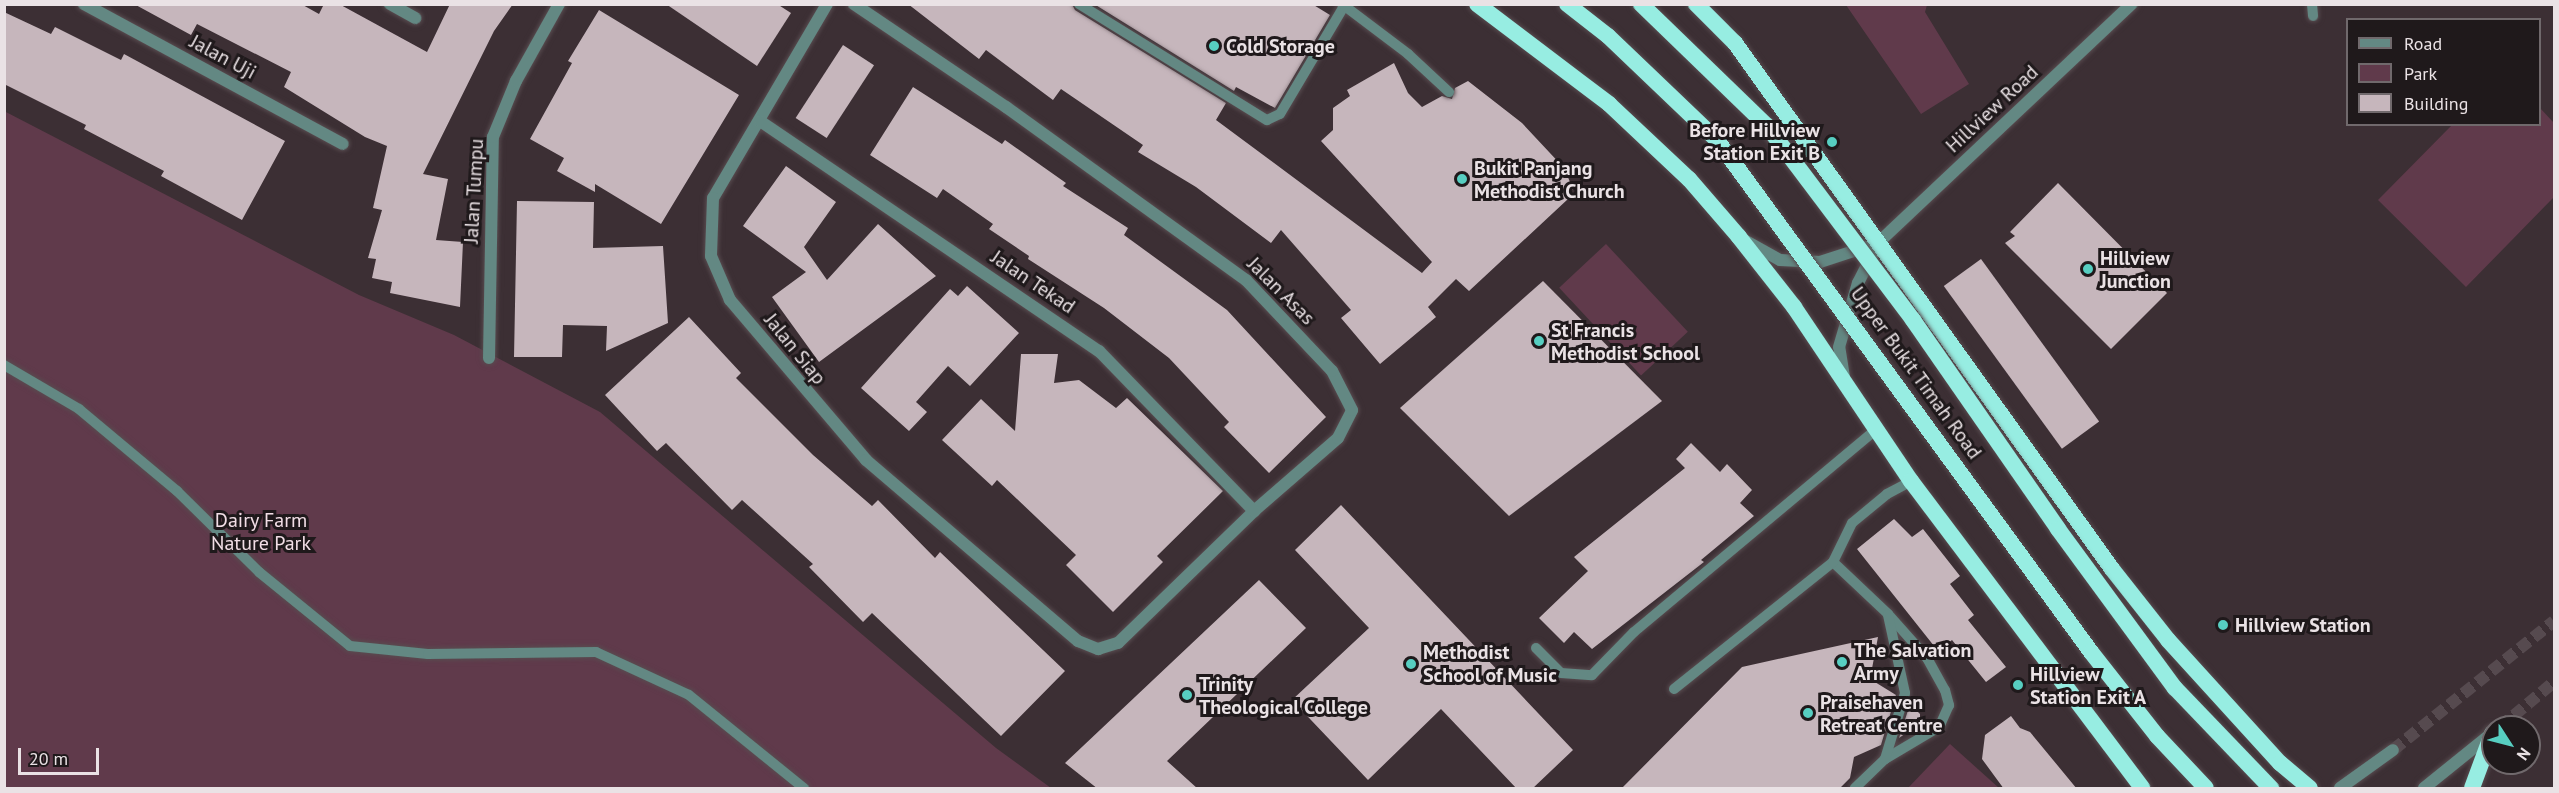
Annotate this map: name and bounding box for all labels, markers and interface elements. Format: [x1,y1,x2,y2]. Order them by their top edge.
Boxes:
legend [2346,18,2541,126]
street label: Jalan Uji [186,30,260,84]
text: Road [2404,32,2442,55]
place label: Cold Storage [1226,34,1335,58]
marker: Cold Storage [1207,39,1221,53]
street label: Hillview Road [1941,60,2043,158]
text: Park [2404,62,2437,85]
text: Building [2404,92,2468,115]
place label: Before Hillview Station Exit B [1689,118,1820,165]
marker: Before Hillview Station Exit B [1825,135,1839,149]
street label: Jalan Tumpu [459,138,489,244]
place label: Bukit Panjang Methodist Church [1474,156,1625,203]
marker: Bukit Panjang Methodist Church [1455,172,1469,186]
street label: Jalan Tekad [986,245,1080,319]
place label: Hillview Junction [2100,246,2171,293]
street label: Jalan Asas [1242,252,1320,330]
marker: Hillview Junction [2081,262,2095,276]
street label: Upper Bukit Timah Road [1845,282,1987,464]
street label: Jalan Siap [759,309,831,389]
place label: St Francis Methodist School [1551,318,1700,365]
marker: St Francis Methodist School [1532,334,1546,348]
park label: Dairy Farm Nature Park [211,509,311,556]
place label: Hillview Station [2235,613,2371,637]
marker: Hillview Station [2216,618,2230,632]
place label: The Salvation Army [1854,638,1971,685]
place label: Methodist School of Music [1423,640,1557,687]
marker: The Salvation Army [1835,655,1849,669]
marker: Methodist School of Music [1404,657,1418,671]
place label: Hillview Station Exit A [2030,662,2147,709]
place label: Trinity Theological College [1199,672,1368,719]
marker: Hillview Station Exit A [2011,678,2025,692]
marker: Trinity Theological College [1180,688,1194,702]
place label: Praisehaven Retreat Centre [1820,690,1943,737]
marker: Praisehaven Retreat Centre [1801,706,1815,720]
north arrow [2481,715,2541,775]
scale bar [21,736,102,774]
text: N [2513,744,2535,765]
text: 20 m [29,747,68,770]

